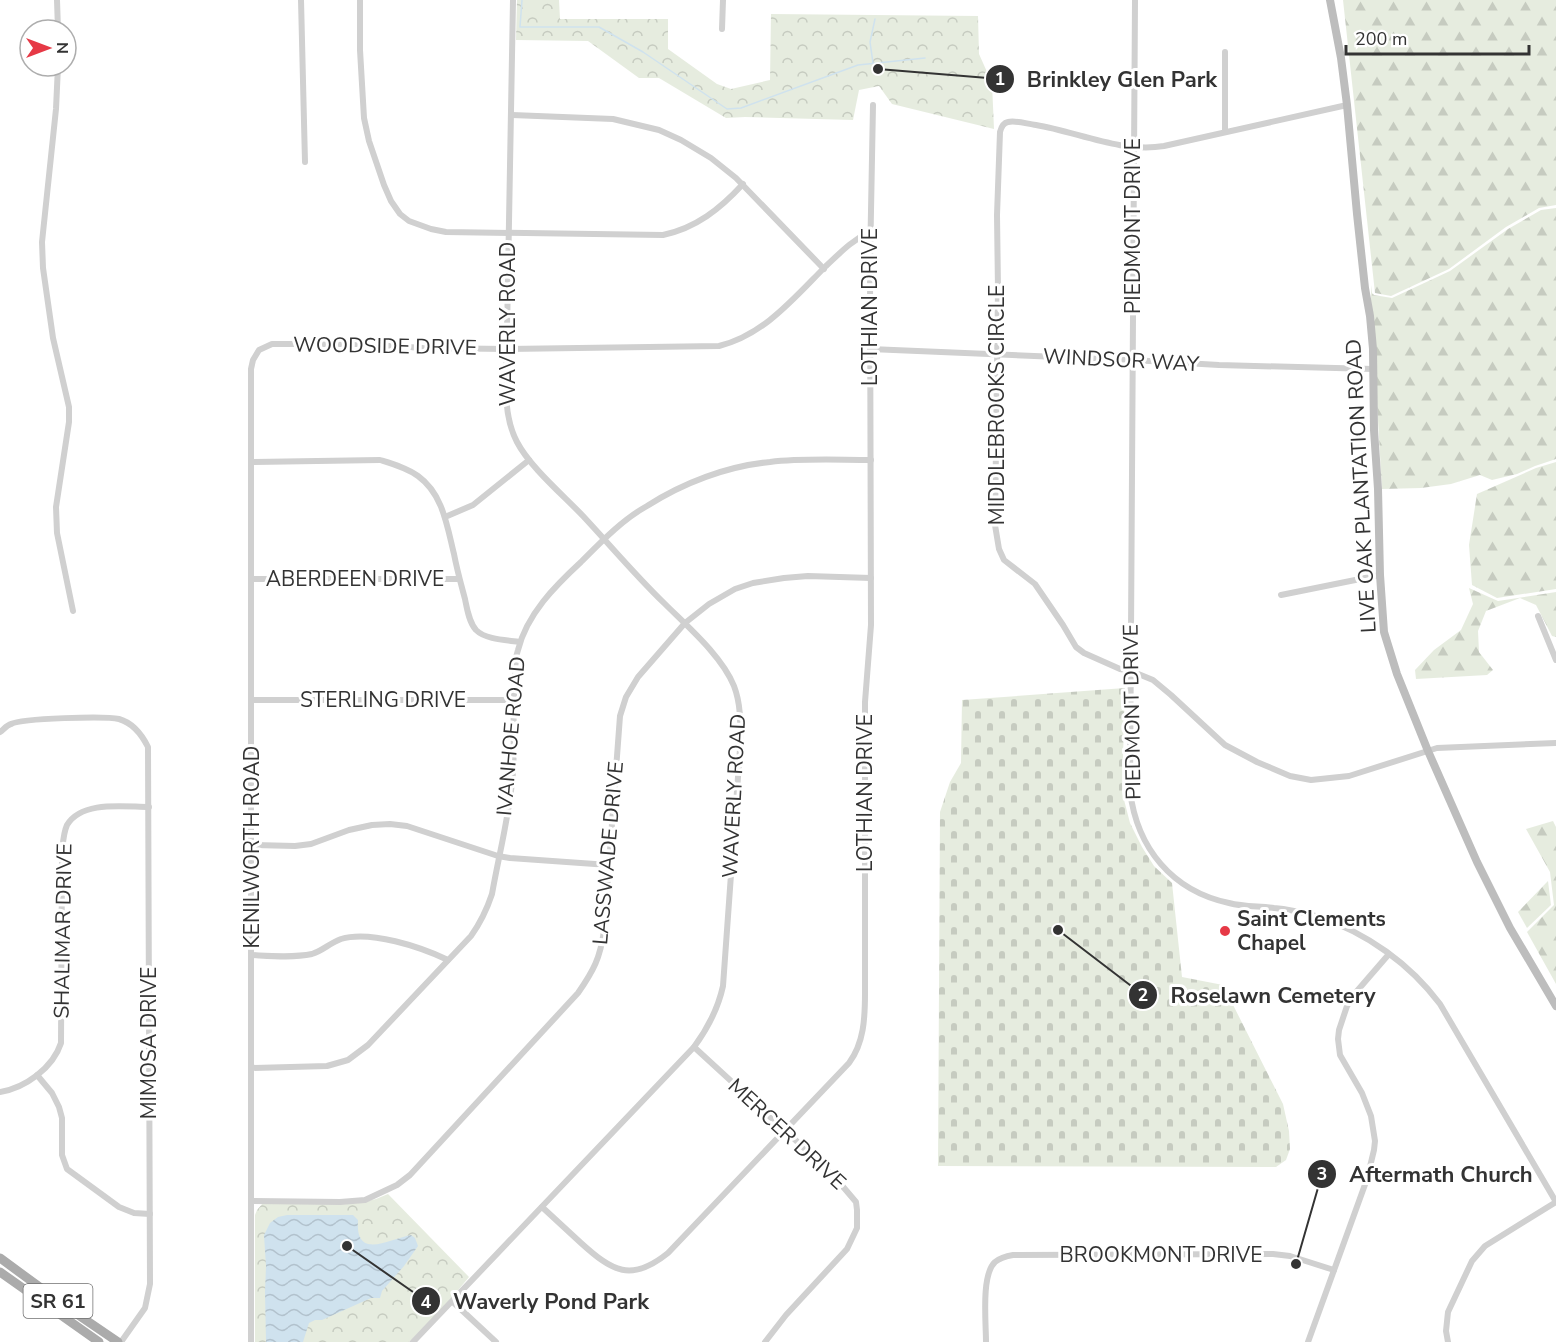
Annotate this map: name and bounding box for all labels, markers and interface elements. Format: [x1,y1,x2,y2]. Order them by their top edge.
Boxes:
north arrow [18,18,78,78]
scale bar [1346,18,1529,56]
text: 200 m [1355,27,1407,51]
text: N [51,42,73,54]
callout: Brinkley Glen Park [985,59,1229,99]
text: Brinkley Glen Park [1027,65,1218,95]
text: 1 [995,67,1005,91]
street label: PIEDMONT DRIVE [1119,138,1147,314]
street label: LOTHIAN DRIVE [856,228,884,386]
street label: WAVERLY ROAD [494,242,522,406]
street label: MIDDLEBROOKS CIRCLE [983,285,1011,525]
street label: WOODSIDE DRIVE [293,330,477,362]
street label: LIVE OAK PLANTATION ROAD [1339,338,1383,634]
street label: WINDSOR WAY [1042,342,1200,378]
street label: ABERDEEN DRIVE [266,565,444,593]
street label: PIEDMONT DRIVE [1116,624,1148,800]
street label: IVANHOE ROAD [490,655,532,817]
street label: STERLING DRIVE [300,686,466,714]
street label: WAVERLY ROAD [716,713,752,879]
street label: LOTHIAN DRIVE [851,714,879,872]
street label: KENILWORTH ROAD [238,746,266,948]
street label: LASSWADE DRIVE [586,760,630,946]
street label: SHALIMAR DRIVE [47,843,79,1019]
place label: Saint Clements Chapel [1237,905,1386,957]
marker: Saint Clements Chapel [1218,924,1232,938]
street label: MIMOSA DRIVE [135,967,163,1119]
callout: Roselawn Cemetery [1128,975,1387,1015]
text: Roselawn Cemetery [1170,981,1376,1011]
text: 2 [1138,983,1148,1007]
street label: MERCER DRIVE [722,1072,852,1196]
callout: Aftermath Church [1307,1154,1544,1194]
text: Aftermath Church [1349,1160,1533,1190]
text: 3 [1317,1162,1327,1186]
street label: BROOKMONT DRIVE [1060,1241,1262,1269]
callout: Waverly Pond Park [411,1281,661,1321]
road number: SR 61 [23,1284,92,1318]
text: Waverly Pond Park [453,1287,650,1317]
text: 4 [421,1290,432,1314]

